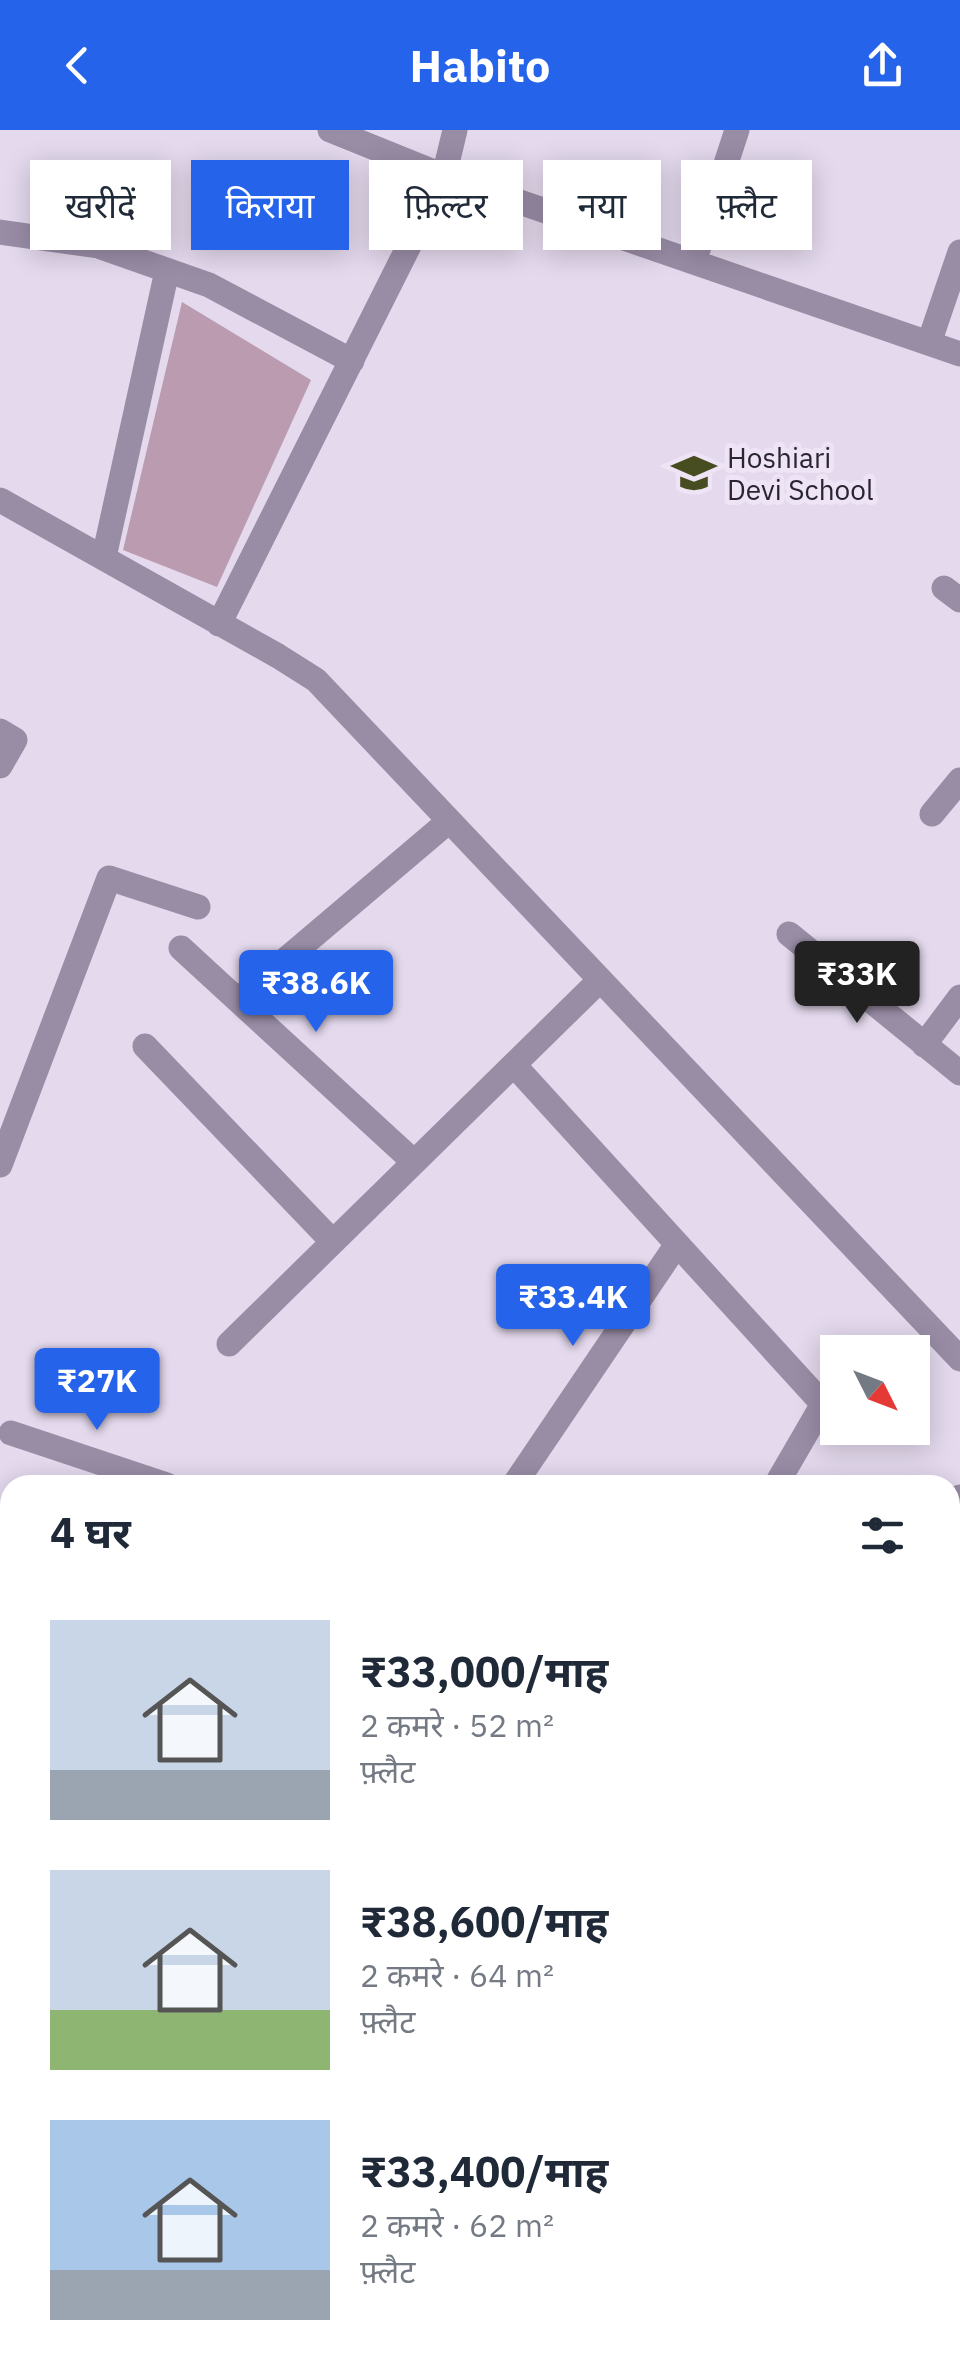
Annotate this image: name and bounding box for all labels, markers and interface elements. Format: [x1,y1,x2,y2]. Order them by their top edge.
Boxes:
text: Habito [410,36,550,94]
icon: back [50,38,105,93]
icon: share [855,38,910,93]
chip: खरीदें [30,160,171,250]
chip: किराया [191,160,349,250]
chip: फ़िल्टर [369,160,523,250]
chip: नया [543,160,661,250]
chip: फ़्लैट [681,160,812,250]
place label: Hoshiari Devi School [727,439,874,508]
school or university icon: Hoshiari Devi School [670,449,718,497]
pin: ₹33K [798,941,916,1026]
pin: ₹38.6K [235,950,397,1035]
text: ₹33K [817,952,897,994]
text: ₹38.6K [261,961,371,1003]
pin: ₹33.4K [492,1264,654,1349]
text: ₹33.4K [518,1275,628,1317]
north arrow [820,1335,930,1445]
map controls [820,1335,930,1445]
pin: ₹27K [38,1348,156,1433]
text: ₹27K [57,1359,137,1401]
text: 4 घर [50,1505,131,1560]
icon: filters [855,1508,910,1563]
text: ₹33,000/माह [360,1644,608,1699]
icon: home [130,1660,250,1780]
text: 2 कमरे · 52 m² [360,1704,554,1746]
text: फ़्लैट [360,1750,415,1792]
text: ₹38,600/माह [360,1894,608,1949]
icon: home [130,1910,250,2030]
text: 2 कमरे · 64 m² [360,1954,554,1996]
text: फ़्लैट [360,2000,415,2042]
text: ₹33,400/माह [360,2144,608,2199]
icon: home [130,2160,250,2280]
text: 2 कमरे · 62 m² [360,2204,554,2246]
text: फ़्लैट [360,2250,415,2292]

